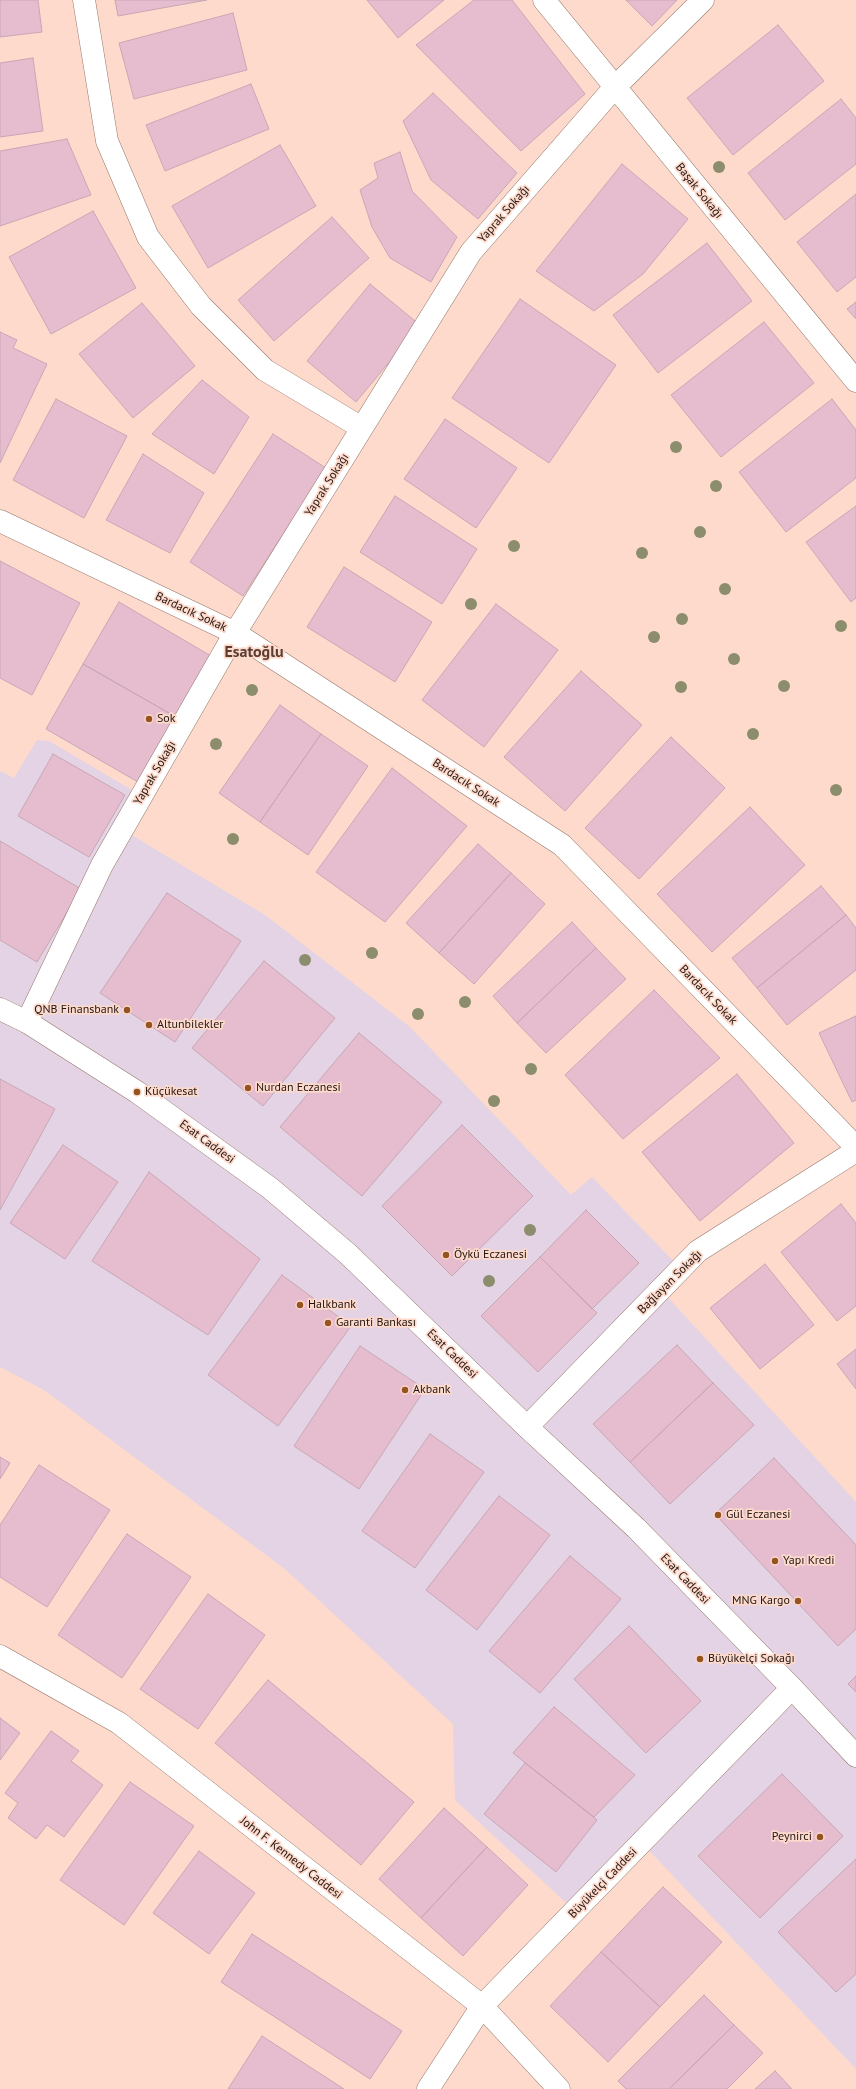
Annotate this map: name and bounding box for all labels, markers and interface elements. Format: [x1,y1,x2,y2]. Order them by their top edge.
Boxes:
street label: Başak Sokağı [672,160,726,222]
street label: Yaprak Sokağı [475,182,533,246]
street label: Yaprak Sokağı [302,451,352,519]
street label: Bardacık Sokak [153,589,229,635]
district label: Esatoğlu [224,642,284,662]
place label: Sok [157,712,176,726]
marker: Sok [144,714,154,724]
street label: Yaprak Sokağı [131,738,179,808]
street label: Bardacık Sokak [430,756,502,810]
street label: Bardacık Sokak [676,962,740,1028]
place label: QNB Finansbank [34,1003,119,1017]
marker: QNB Finansbank [122,1005,132,1015]
place label: Altunbilekler [157,1018,223,1032]
marker: Altunbilekler [144,1020,154,1030]
place label: Nurdan Eczanesi [256,1081,341,1095]
marker: Nurdan Eczanesi [243,1083,253,1093]
place label: Küçükesat [145,1085,197,1099]
marker: Küçükesat [132,1087,142,1097]
street label: Esat Caddesi [177,1117,237,1167]
street label: Bağlayan Sokağı [635,1247,705,1317]
place label: Öykü Eczanesi [454,1248,527,1262]
marker: Öykü Eczanesi [441,1250,451,1260]
place label: Halkbank [308,1298,356,1312]
marker: Halkbank [295,1300,305,1310]
place label: Garanti Bankası [336,1316,416,1330]
marker: Garanti Bankası [323,1318,333,1328]
street label: Esat Caddesi [424,1326,480,1382]
place label: Akbank [413,1383,451,1397]
marker: Akbank [400,1385,410,1395]
place label: Gül Eczanesi [726,1508,790,1522]
marker: Gül Eczanesi [713,1510,723,1520]
street label: Esat Caddesi [657,1551,713,1607]
place label: Yapı Kredi [783,1554,835,1568]
marker: Yapı Kredi [770,1556,780,1566]
place label: MNG Kargo [732,1594,790,1608]
marker: MNG Kargo [793,1596,803,1606]
place label: Büyükelçi Sokağı [708,1652,795,1666]
marker: Büyükelçi Sokağı [695,1654,705,1664]
street label: John F. Kennedy Caddesi [237,1814,345,1902]
place label: Peynirci [772,1830,812,1844]
marker: Peynirci [815,1832,825,1842]
street label: Büyükelçi Caddesi [566,1845,640,1921]

